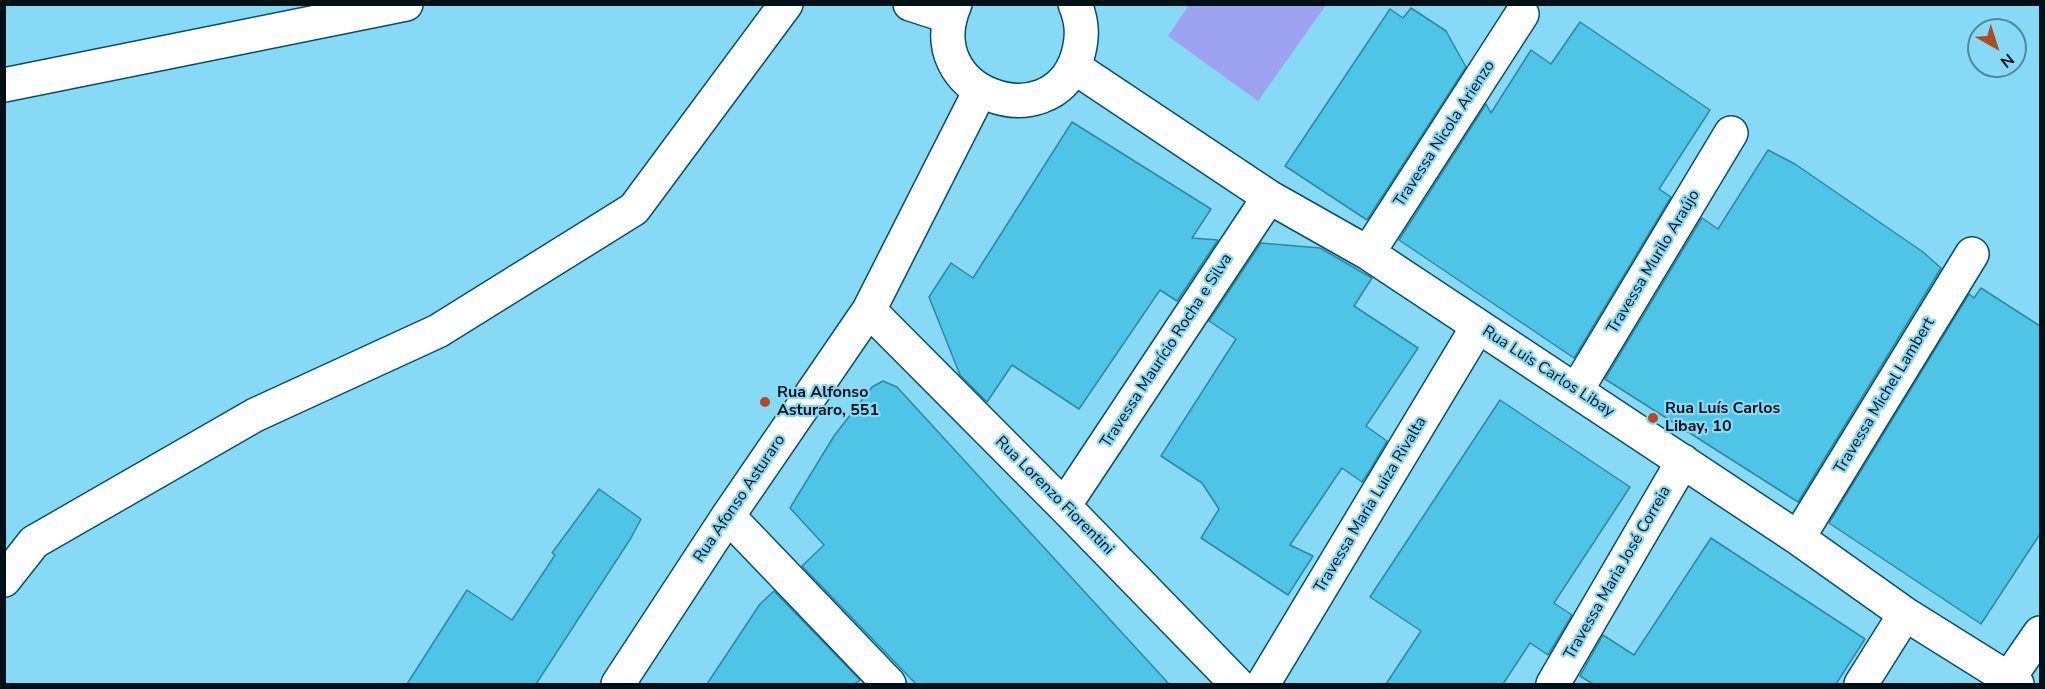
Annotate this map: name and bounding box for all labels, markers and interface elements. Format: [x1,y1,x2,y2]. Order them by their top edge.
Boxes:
north arrow [1967,18,2027,78]
text: N [1995,48,2019,73]
street label: Travessa Nicola Arienzo [1390,57,1500,211]
street label: Travessa Murilo Araújo [1603,187,1705,337]
street label: Travessa Maurício Rocha e Silva [1097,250,1237,452]
street label: Travessa Michel Lambert [1831,314,1939,478]
street label: Rua Luis Carlos Libay [1478,322,1618,422]
place label: Rua Alfonso Asturaro, 551 [777,383,879,421]
marker: Rua Alfonso Asturaro, 551 [758,395,772,409]
place label: Rua Luís Carlos Libay, 10 [1665,399,1780,437]
marker: Rua Luís Carlos Libay, 10 [1646,411,1660,425]
street label: Travessa Maria Luiza Rivalta [1311,413,1431,597]
street label: Rua Afonso Asturaro [690,431,790,567]
street label: Rua Lorenzo Fiorentini [991,433,1117,559]
street label: Travessa Maria José Correia [1560,483,1676,663]

